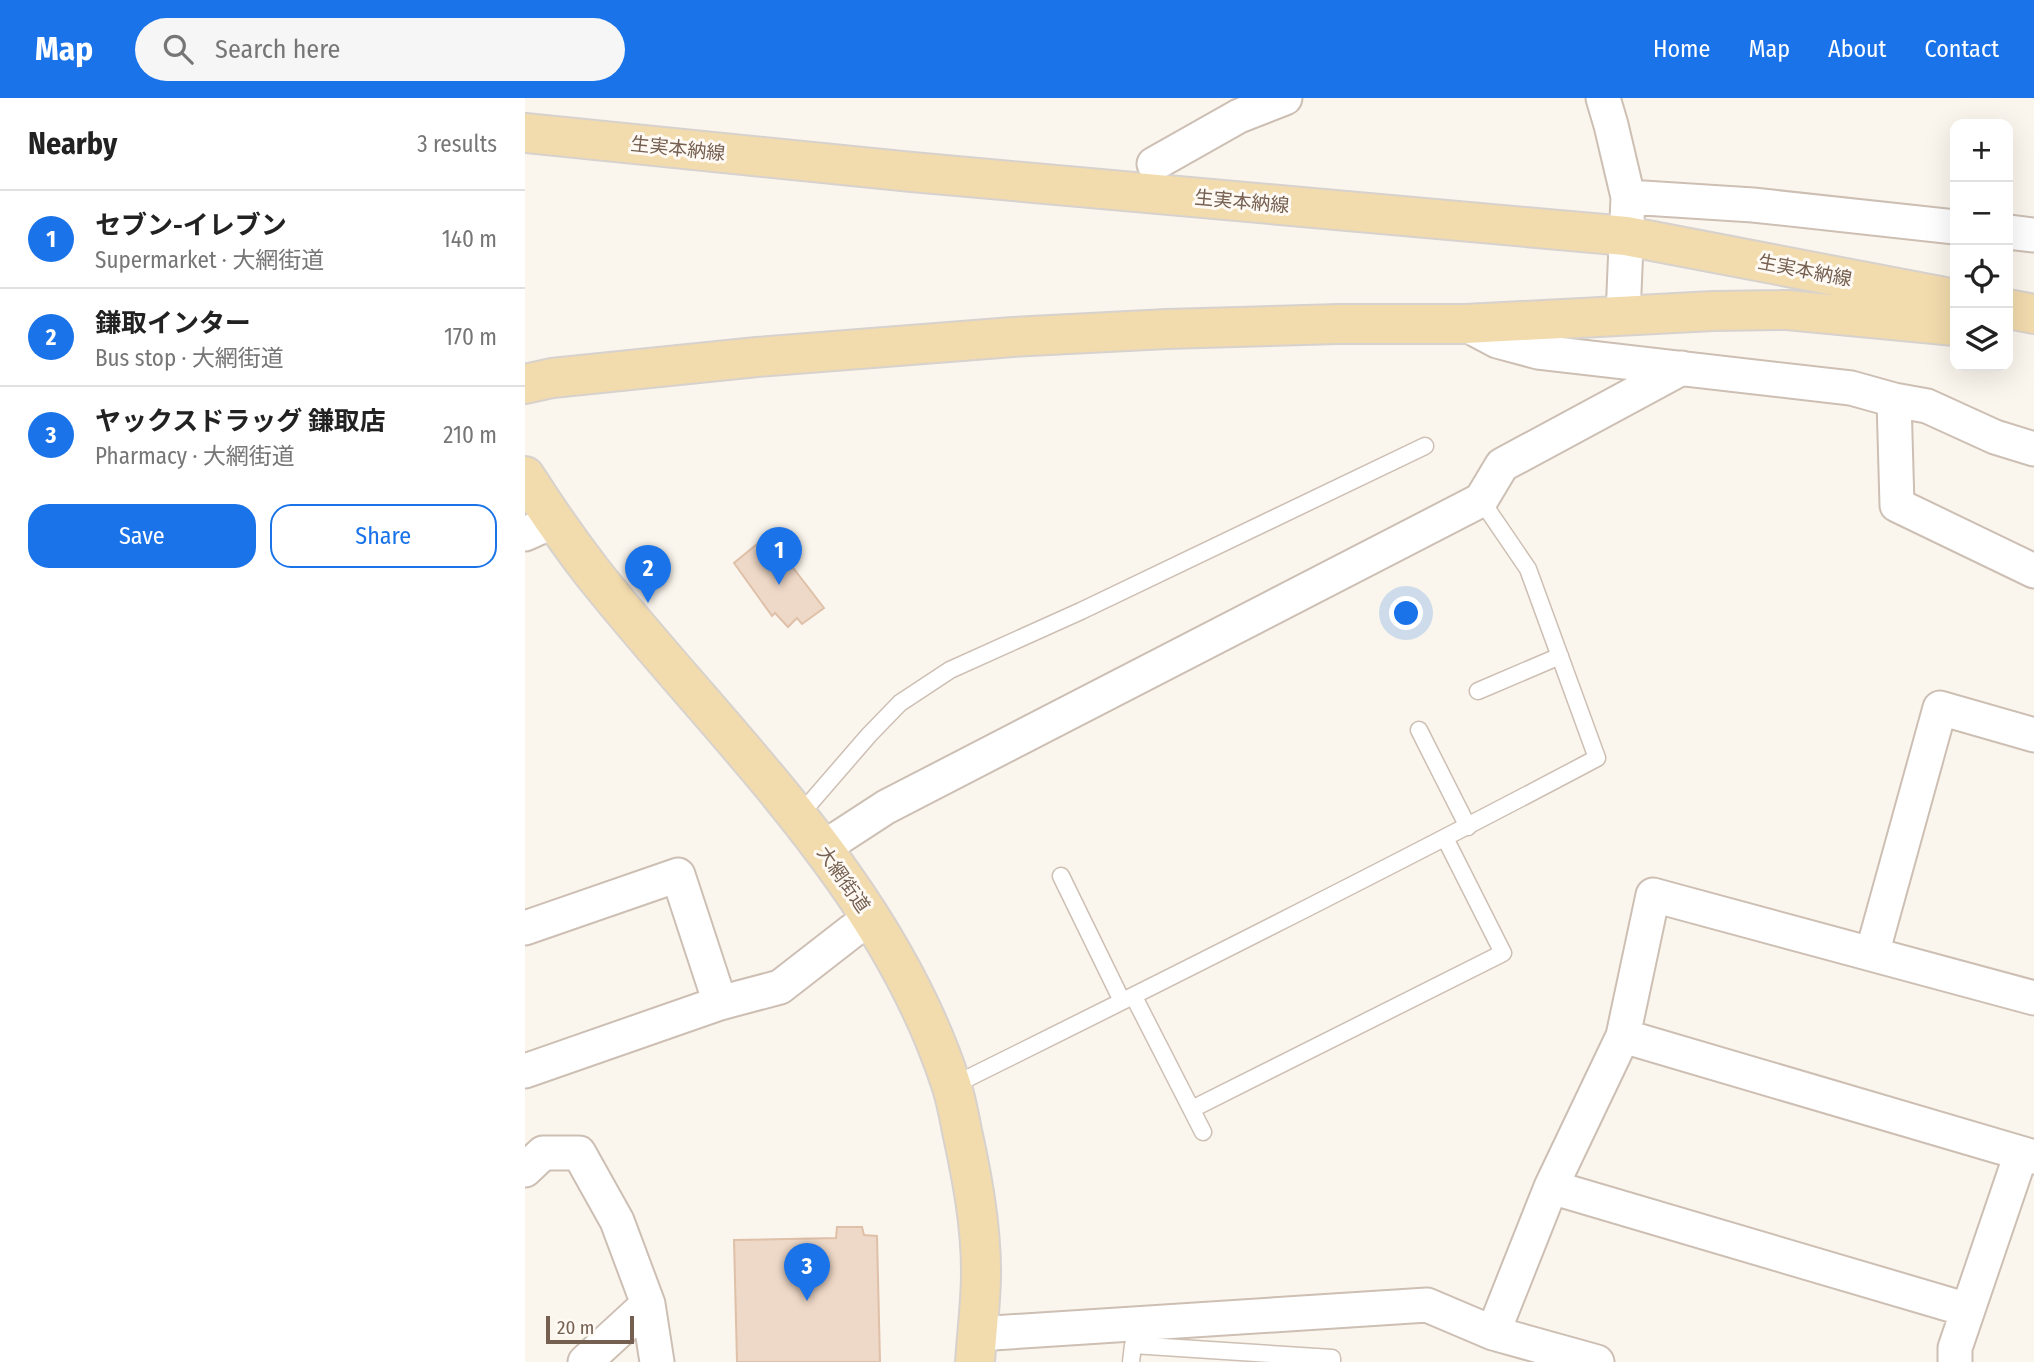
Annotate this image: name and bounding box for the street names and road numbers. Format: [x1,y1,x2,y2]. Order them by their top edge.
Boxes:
street label: 生実本納線 [629,132,726,165]
street label: 生実本納線 [1194,186,1290,217]
street label: 生実本納線 [1756,250,1854,291]
street label: 大網街道 [812,842,875,917]

